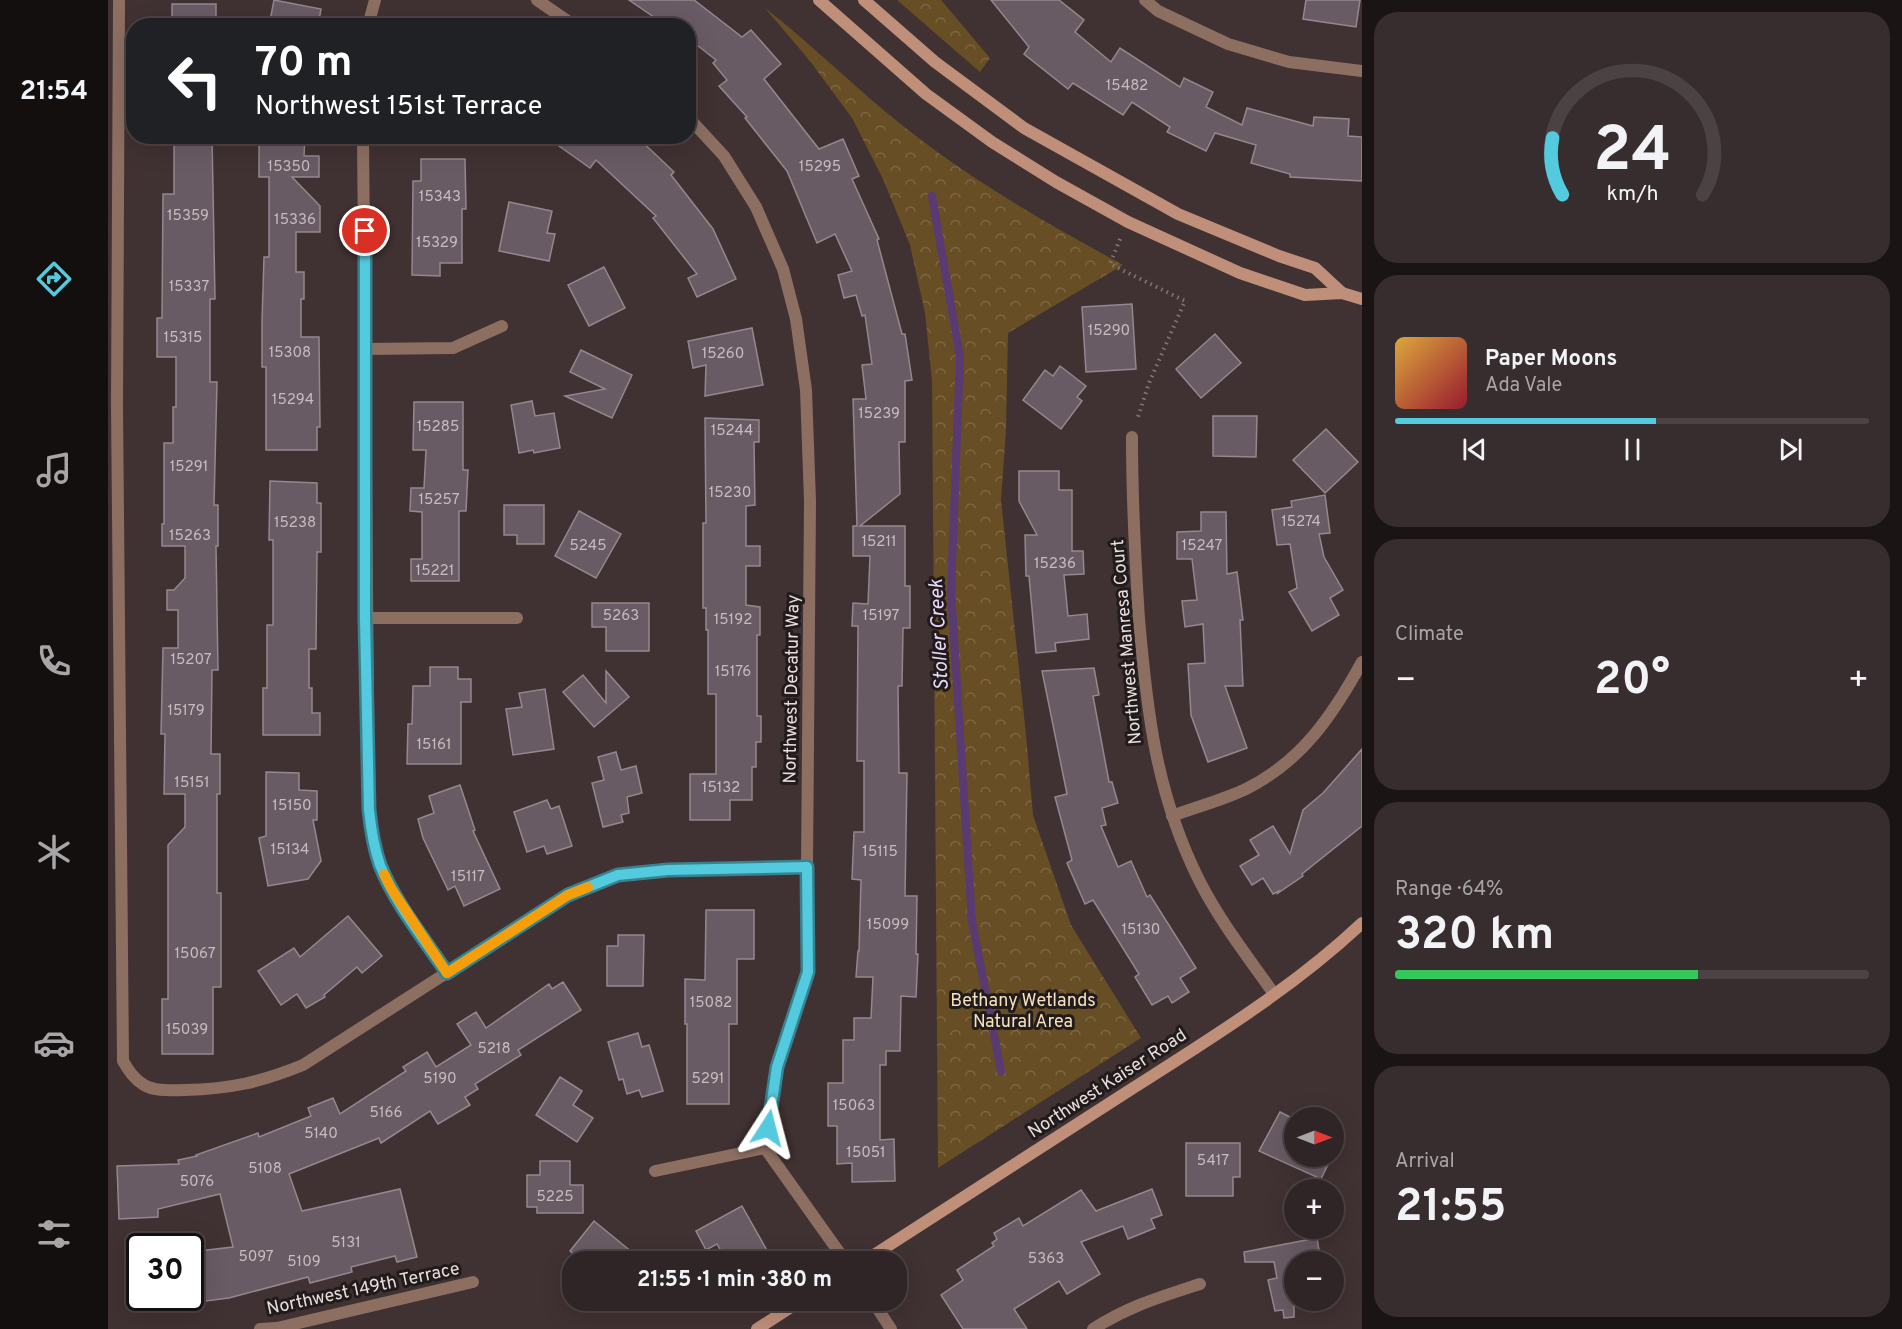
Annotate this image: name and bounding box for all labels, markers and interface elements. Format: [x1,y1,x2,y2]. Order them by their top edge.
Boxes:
text: 70 m [255,38,353,91]
icon: left [156,42,234,120]
text: 21:54 [20,75,88,109]
house number: 15482 [1106,77,1148,96]
text: Northwest 151st Terrace [255,90,542,124]
text: 24 [1593,114,1671,193]
house number: 15350 [268,158,310,177]
house number: 15295 [799,158,841,177]
text: km/h [1606,181,1658,208]
house number: 15343 [419,188,461,207]
pin [339,205,390,256]
house number: 15359 [167,207,209,226]
house number: 15336 [274,211,316,230]
icon: arrive [348,214,381,247]
house number: 15329 [416,234,458,253]
icon: directions [33,258,75,300]
house number: 15337 [169,278,209,297]
house number: 15290 [1088,322,1130,341]
house number: 15315 [164,329,202,348]
house number: 15308 [269,344,311,363]
house number: 15260 [702,345,744,364]
text: Paper Moons [1485,346,1617,373]
text: Ada Vale [1485,373,1562,399]
house number: 15294 [272,391,314,410]
house number: 15239 [858,405,900,424]
house number: 15285 [417,418,459,437]
house number: 15244 [711,422,753,441]
icon: previous [1458,433,1491,466]
icon: pause [1616,433,1649,466]
icon: next [1774,433,1807,466]
icon: music [33,449,75,491]
house number: 15291 [170,458,208,477]
house number: 15230 [709,484,751,503]
house number: 15257 [418,491,460,510]
house number: 15274 [1281,513,1321,532]
house number: 15238 [274,514,316,533]
house number: 15263 [169,527,211,546]
house number: 15211 [861,533,897,552]
house number: 5245 [570,537,606,556]
house number: 15247 [1182,537,1223,556]
street label: Northwest Manresa Court [1107,538,1148,745]
house number: 15236 [1034,555,1076,574]
house number: 15221 [416,562,454,581]
water label: Stoller Creek [924,577,956,691]
street label: Northwest Decatur Way [779,594,806,784]
house number: 5263 [603,607,639,626]
house number: 15197 [863,607,900,626]
house number: 15192 [714,611,752,630]
text: Climate [1395,622,1464,648]
icon: phone [33,640,75,682]
house number: 15207 [170,651,212,670]
text: 20° [1594,653,1670,710]
text: − [1395,661,1416,703]
text: + [1848,661,1869,703]
house number: 15176 [715,663,751,682]
house number: 15179 [167,702,205,721]
house number: 15161 [416,736,452,755]
house number: 15151 [174,774,210,793]
house number: 15132 [702,779,740,798]
house number: 15150 [272,797,312,816]
icon: climate [33,831,75,873]
house number: 15134 [271,841,309,860]
house number: 15115 [862,843,898,862]
house number: 15117 [451,868,485,887]
text: Range · 64% [1395,877,1504,903]
text: 320 km [1395,908,1554,965]
house number: 15099 [867,916,909,935]
house number: 15130 [1121,921,1161,940]
house number: 15067 [175,945,216,964]
park label: Bethany Wetlands Natural Area [950,990,1096,1034]
house number: 15082 [690,994,732,1013]
house number: 15039 [166,1021,208,1040]
icon: car [33,1022,75,1064]
street label: Northwest Kaiser Road [1024,1024,1191,1144]
house number: 5218 [477,1040,511,1059]
house number: 5190 [423,1070,457,1089]
house number: 5291 [692,1070,724,1089]
position arrow [736,1096,800,1160]
house number: 15063 [833,1097,875,1116]
house number: 5166 [370,1104,402,1123]
north arrow [1284,1107,1344,1167]
map controls [1284,1107,1344,1311]
house number: 5140 [304,1125,338,1144]
house number: 15051 [846,1144,886,1163]
text: Arrival [1395,1149,1455,1175]
house number: 5417 [1197,1152,1229,1171]
house number: 5108 [248,1160,282,1179]
house number: 5076 [180,1173,214,1192]
button: + [1284,1179,1344,1239]
text: 21:55 [1395,1180,1506,1237]
house number: 5225 [537,1188,573,1207]
icon: filters [33,1213,75,1255]
speed limit sign: 30 [126,1233,204,1311]
house number: 5131 [331,1234,361,1253]
house number: 5097 [238,1248,274,1267]
house number: 5363 [1028,1250,1064,1269]
button: − [1284,1251,1344,1311]
house number: 5109 [287,1253,321,1272]
street label: Northwest 149th Terrace [265,1258,462,1321]
text: 21:55 · 1 min · 380 m [637,1267,832,1294]

